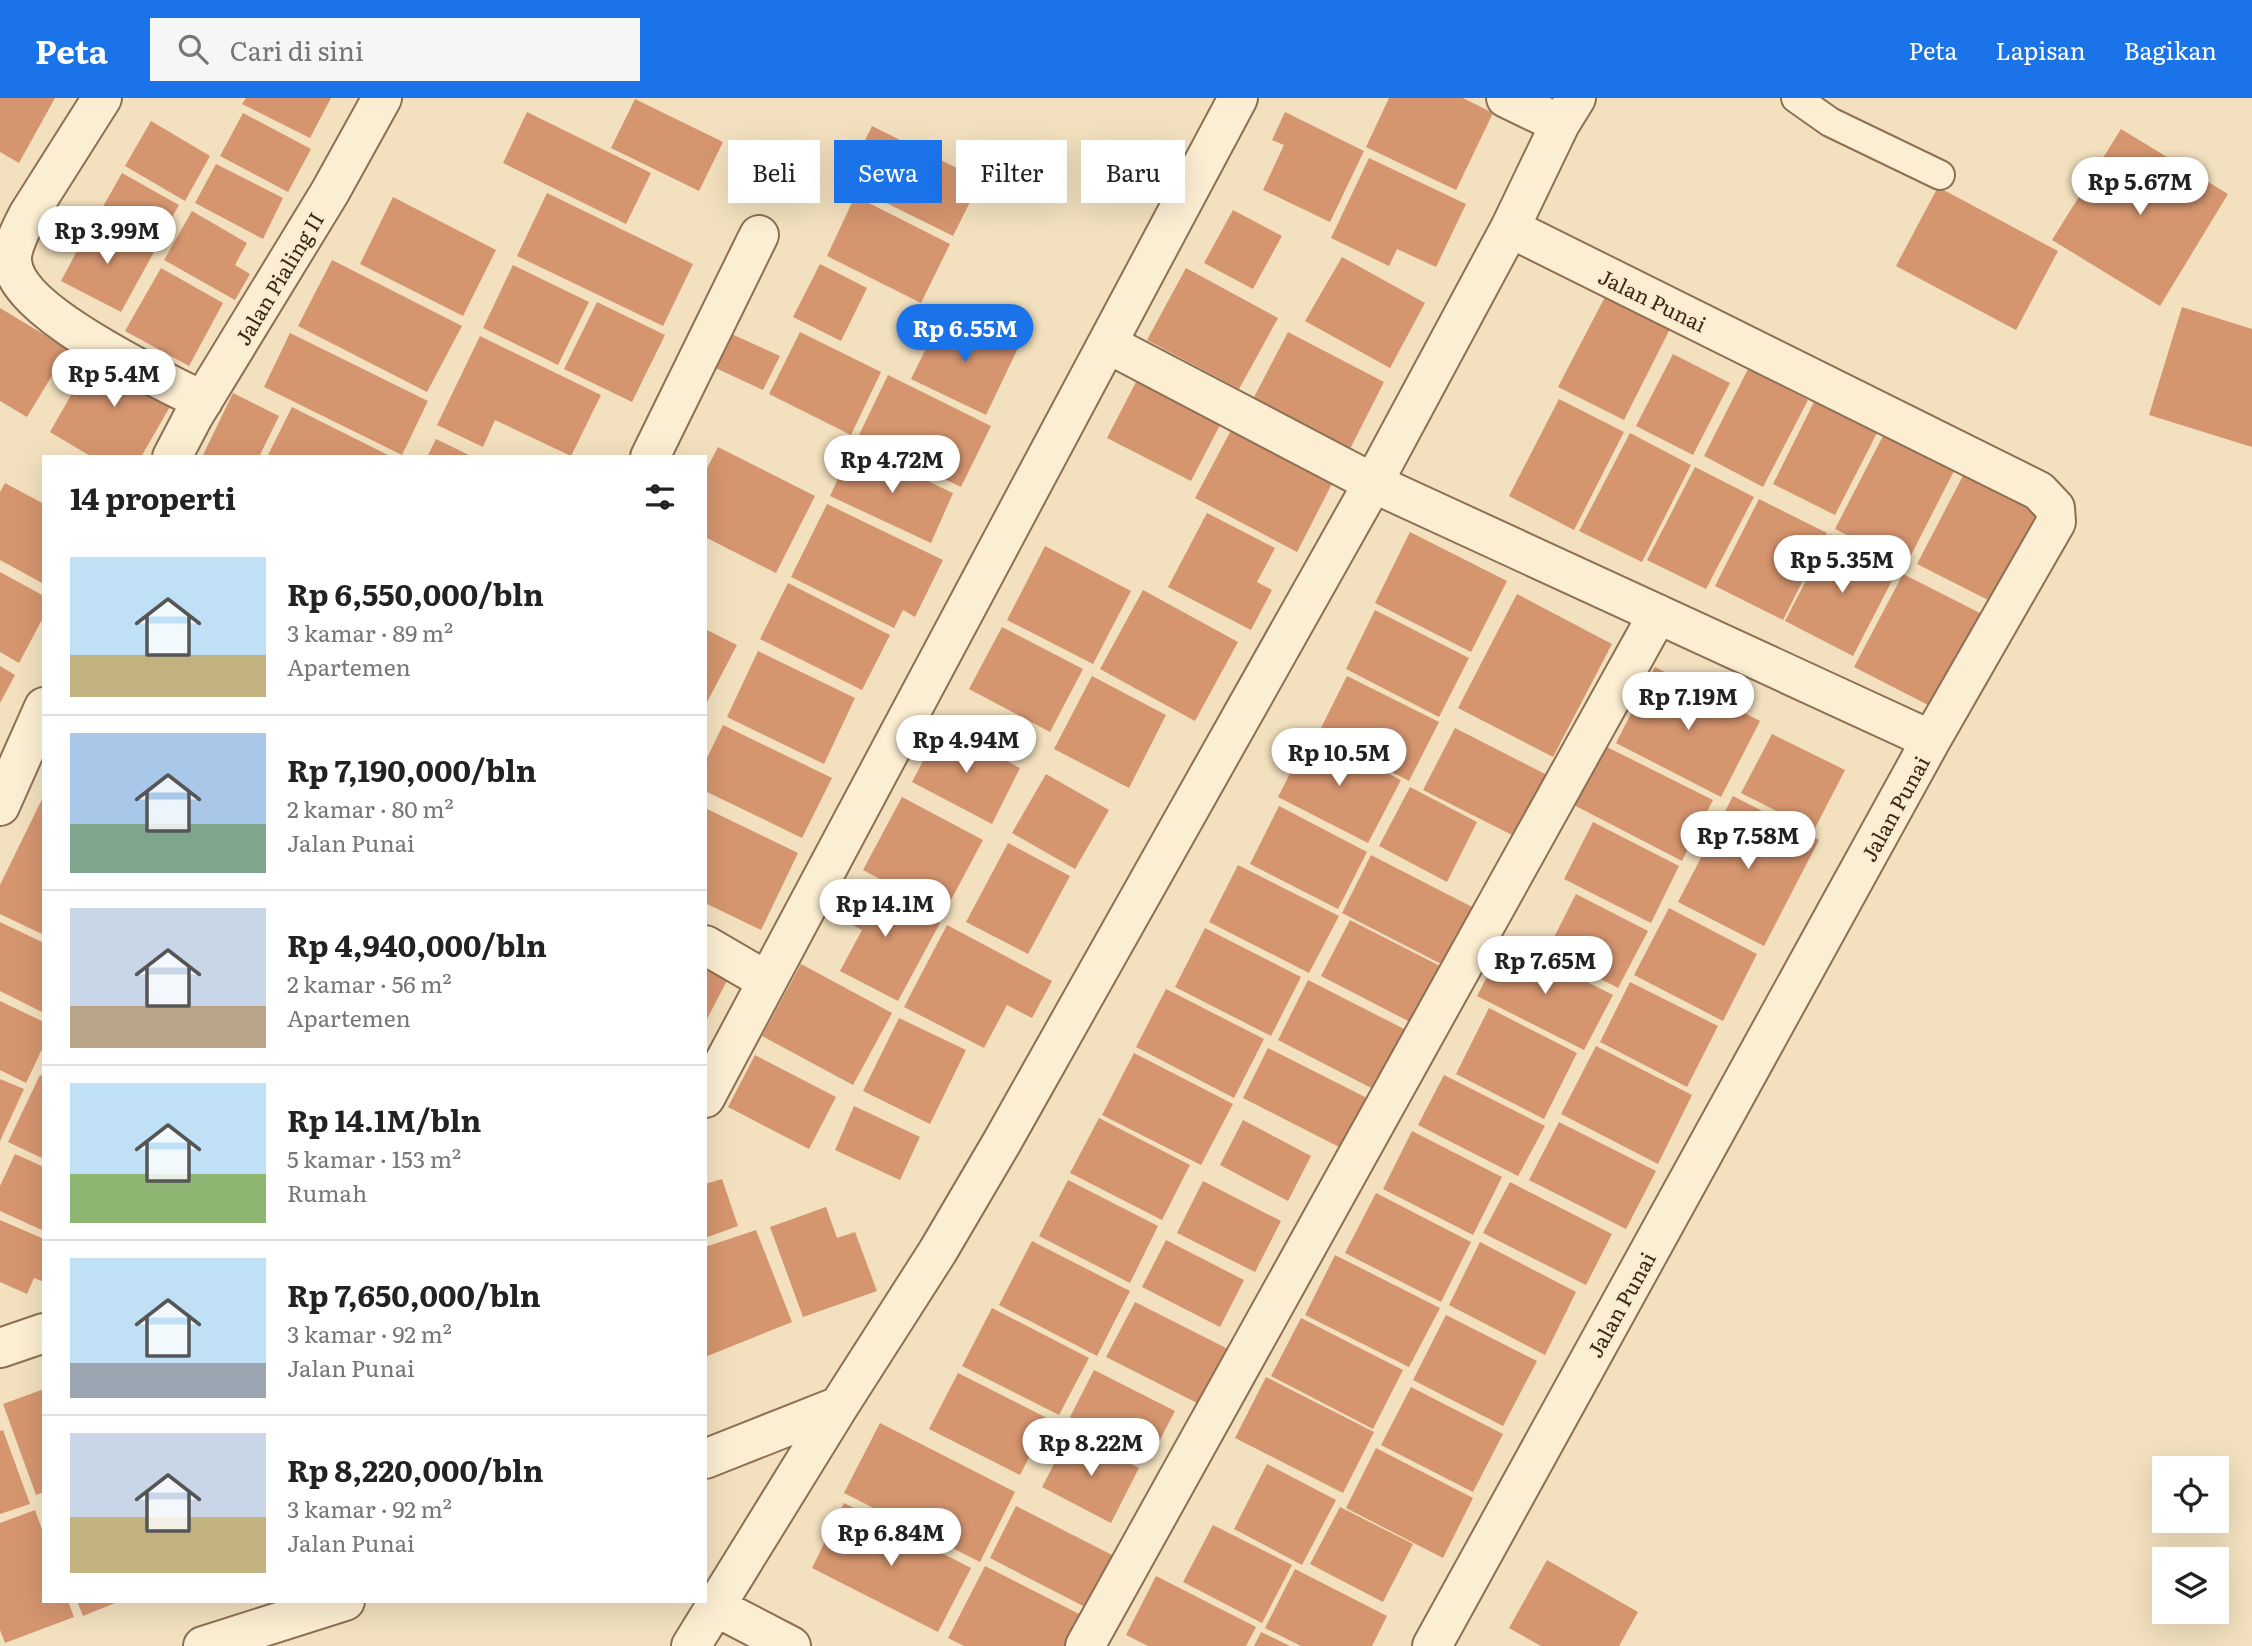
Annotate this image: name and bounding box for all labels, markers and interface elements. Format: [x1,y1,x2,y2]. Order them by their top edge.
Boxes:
search box [150,18,640,81]
text: Peta [35,25,108,74]
icon: search [174,30,212,68]
text: Cari di sini [230,30,364,69]
text: Peta [1908,32,1957,67]
text: Lapisan [1995,32,2086,67]
text: Bagikan [2124,32,2217,67]
chip: Beli [728,140,820,203]
chip: Sewa [834,140,942,203]
chip: Filter [956,140,1067,203]
chip: Baru [1081,140,1185,203]
pin: Rp 5.67M [2068,158,2212,217]
text: Rp 5.67M [2087,163,2193,197]
pin: Rp 3.99M [35,206,179,266]
street label: Jalan Pialing II [226,206,330,350]
text: Rp 3.99M [54,212,160,246]
street label: Jalan Punai [1594,260,1712,338]
pin: Rp 6.55M [893,304,1037,364]
text: Rp 6.55M [912,310,1018,344]
pin: Rp 5.4M [49,350,179,409]
text: Rp 5.4M [68,355,160,389]
pin: Rp 4.72M [820,436,964,495]
text: Rp 4.72M [840,441,944,475]
text: 14 properti [70,475,236,519]
icon: filters [641,478,679,516]
pin: Rp 5.35M [1770,536,1914,595]
text: Rp 5.35M [1790,541,1894,575]
text: Rp 6,550,000/bln [287,571,544,615]
icon: home [126,585,210,669]
text: 3 kamar · 89 m² [287,615,453,649]
text: Apartemen [287,649,411,683]
pin: Rp 7.19M [1616,672,1760,732]
text: Rp 7.19M [1638,678,1738,712]
pin: Rp 4.94M [894,716,1038,775]
text: Rp 4.94M [912,721,1020,755]
pin: Rp 10.5M [1267,728,1411,788]
text: Rp 10.5M [1288,734,1390,768]
text: Rp 7,190,000/bln [287,747,537,791]
street label: Jalan Punai [1852,749,1936,867]
icon: home [126,761,210,845]
text: 2 kamar · 80 m² [287,791,454,825]
pin: Rp 7.58M [1676,812,1820,871]
text: Rp 7.58M [1697,817,1799,851]
text: Jalan Punai [287,825,415,859]
pin: Rp 14.1M [813,880,957,939]
text: Rp 14.1M [836,885,934,919]
text: Rp 4,940,000/bln [287,922,547,966]
icon: home [126,936,210,1020]
pin: Rp 7.65M [1473,936,1617,996]
text: Rp 7.65M [1494,942,1596,976]
text: 2 kamar · 56 m² [287,966,452,1000]
text: Apartemen [287,1000,411,1034]
text: Rp 14.1M/bln [287,1097,481,1141]
icon: home [126,1111,210,1195]
text: 5 kamar · 153 m² [287,1141,461,1175]
text: Rumah [287,1175,367,1209]
street label: Jalan Punai [1578,1245,1662,1363]
text: Rp 7,650,000/bln [287,1272,541,1316]
icon: home [126,1286,210,1370]
text: 3 kamar · 92 m² [287,1316,452,1350]
text: Jalan Punai [287,1350,415,1384]
pin: Rp 8.22M [1019,1418,1163,1478]
text: Rp 8.22M [1038,1424,1144,1458]
text: Rp 8,220,000/bln [287,1447,544,1491]
map controls [2152,1456,2229,1624]
button: locate [2152,1456,2229,1533]
icon: home [126,1461,210,1545]
text: 3 kamar · 92 m² [287,1491,452,1525]
pin: Rp 6.84M [819,1508,963,1568]
text: Rp 6.84M [837,1514,945,1548]
text: Jalan Punai [287,1525,415,1559]
button: layers [2152,1547,2229,1624]

